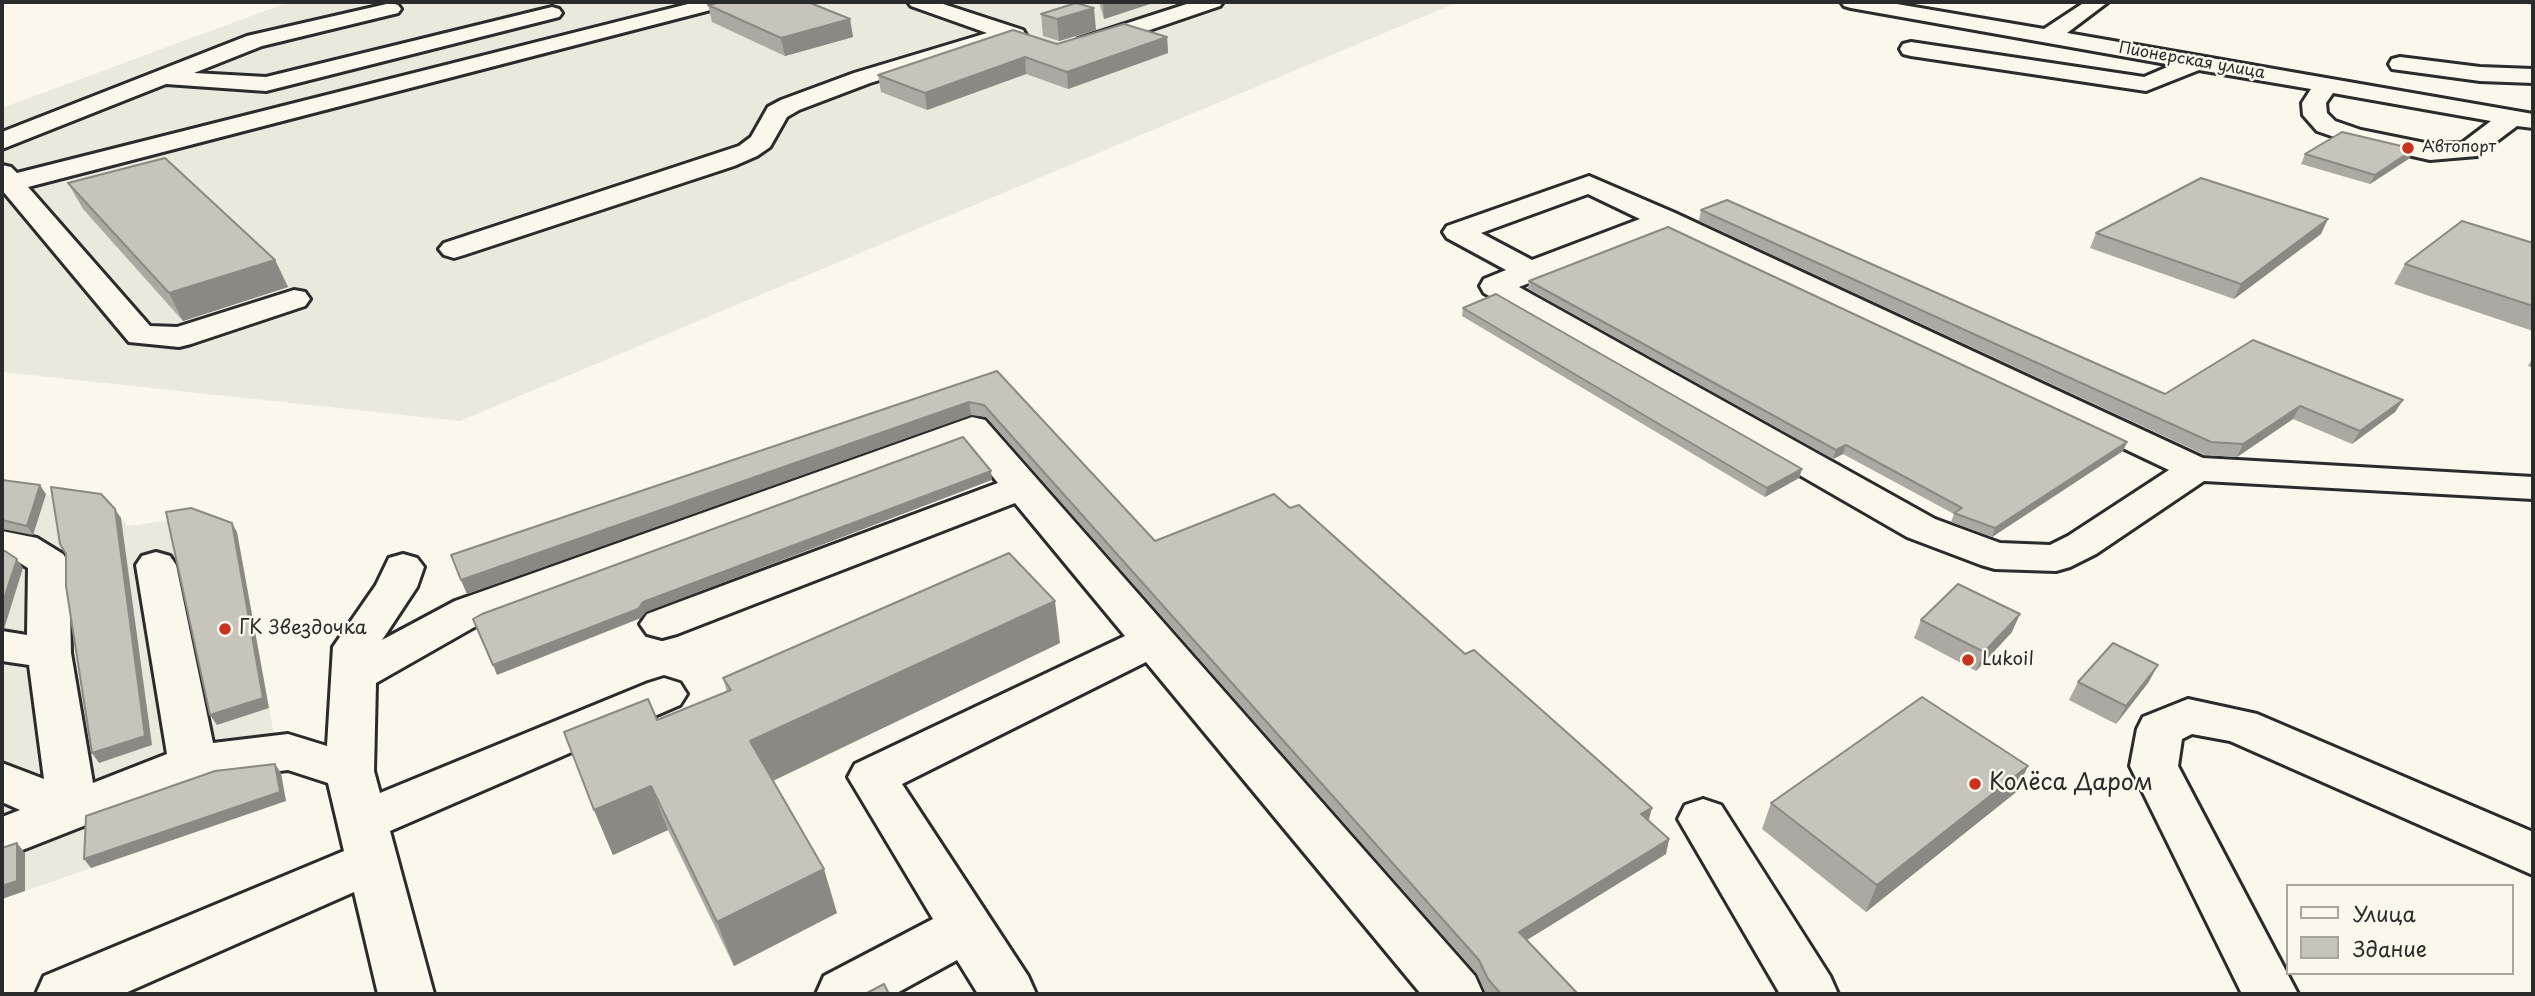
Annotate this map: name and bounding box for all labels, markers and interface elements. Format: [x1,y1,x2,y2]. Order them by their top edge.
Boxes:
street label: Пионерская улица [2117,39,2267,83]
place label: Автопорт [2422,138,2496,158]
marker: Автопорт [2400,140,2416,156]
place label: ГК Звездочка [239,618,367,640]
marker: ГК Звездочка [217,621,233,637]
place label: Lukoil [1982,649,2034,671]
marker: Lukoil [1960,652,1976,668]
place label: Колёса Даром [1989,770,2153,798]
marker: Колёса Даром [1967,776,1983,792]
legend [2286,884,2514,975]
text: Улица [2353,897,2416,929]
text: Здание [2353,932,2427,964]

